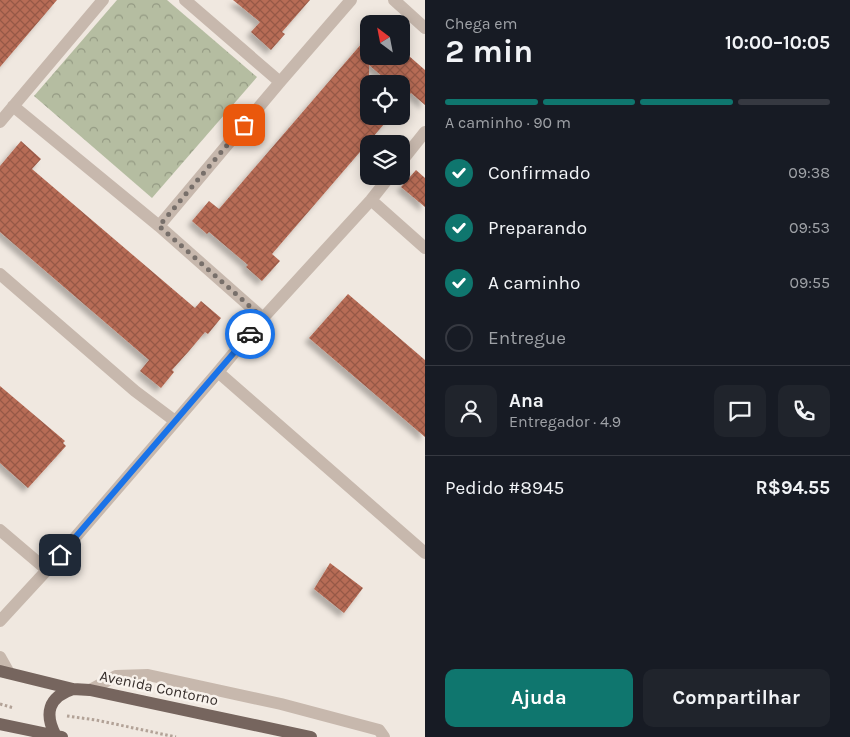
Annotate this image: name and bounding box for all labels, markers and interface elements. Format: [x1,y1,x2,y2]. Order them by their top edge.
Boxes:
text: Chega em [445,14,518,33]
north arrow [360,15,410,65]
map controls [360,15,410,185]
text: 10:00–10:05 [725,32,830,54]
text: 2 min [445,33,533,70]
button: locate [360,75,410,125]
pin [223,104,265,146]
icon: bag [230,111,258,139]
text: A caminho · 90 m [445,113,571,132]
button: layers [360,135,410,185]
icon: check [445,159,473,187]
text: Confirmado [488,162,590,184]
text: 09:38 [788,163,830,182]
icon: check [445,214,473,242]
text: Preparando [488,217,587,239]
text: 09:53 [789,218,830,237]
icon: check [445,269,473,297]
text: A caminho [488,272,580,294]
text: 09:55 [789,273,830,292]
courier [225,309,275,359]
icon: car [236,320,264,348]
text: Entregue [488,327,566,349]
button: person [445,385,497,437]
button: chat [714,385,766,437]
button: phone [778,385,830,437]
text: Ana [509,390,544,412]
text: Entregador · 4.9 [509,412,621,431]
text: Pedido #8945 [445,477,564,499]
text: R$94.55 [756,477,830,499]
pin [39,534,81,576]
icon: home [46,541,74,569]
street label: Avenida Contorno [98,667,220,709]
button: Ajuda [445,669,633,727]
button: Compartilhar [643,669,830,727]

